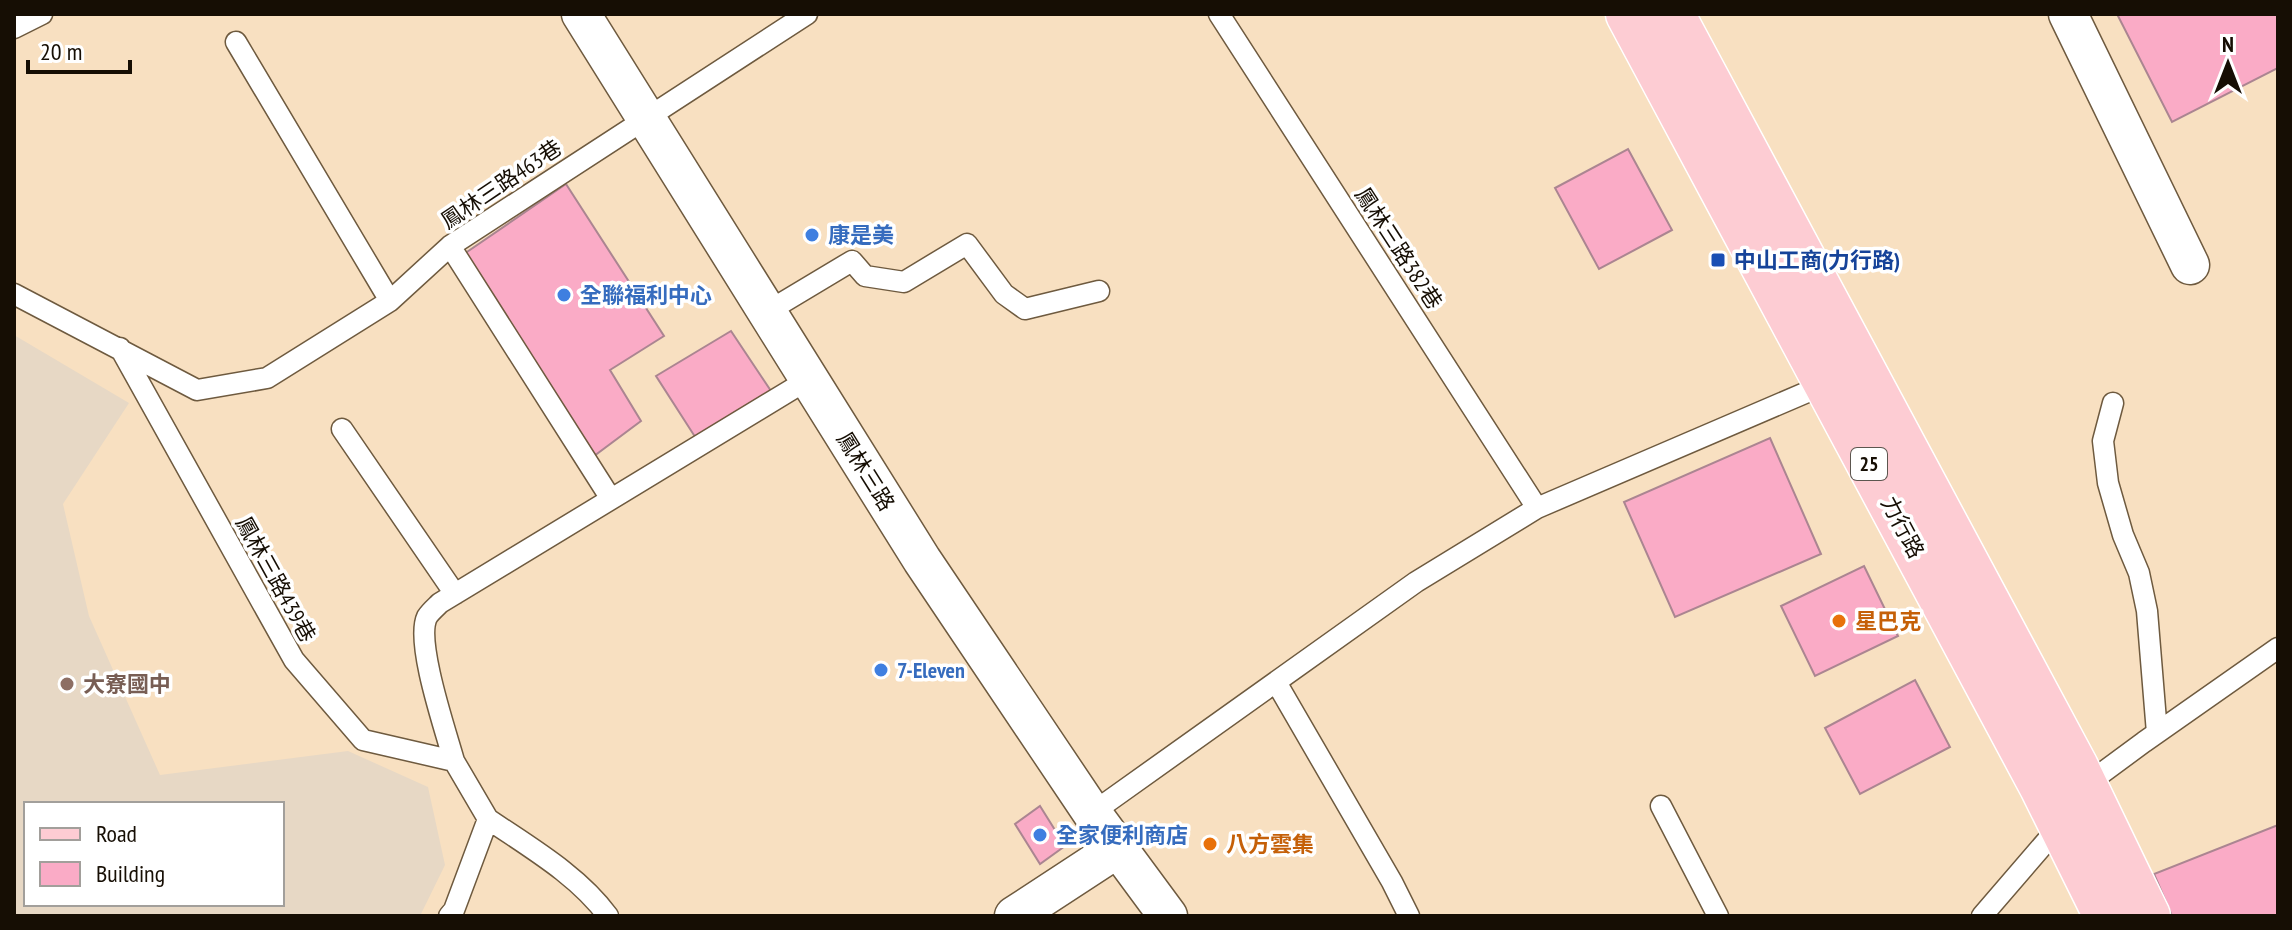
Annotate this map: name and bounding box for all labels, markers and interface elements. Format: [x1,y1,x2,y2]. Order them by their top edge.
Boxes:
scale bar [28,24,130,74]
north arrow [2188,24,2268,104]
text: N [2222,30,2234,58]
text: 20 m [40,36,82,67]
street label: 鳳林三路463巷 [435,133,567,235]
street label: 鳳林三路382巷 [1349,182,1449,314]
place label: 康是美 [828,221,894,249]
marker: 康是美 [803,226,821,244]
place label: 中山工商(力行路) [1734,246,1900,274]
marker: 中山工商(力行路) [1709,251,1727,269]
place label: 全聯福利中心 [580,281,712,309]
marker: 全聯福利中心 [555,286,573,304]
street label: 鳳林三路 [831,426,901,516]
road number: 25 [1851,448,1887,480]
street label: 力行路 [1875,491,1931,563]
street label: 鳳林三路439巷 [230,511,322,647]
place label: 星巴克 [1855,607,1921,635]
marker: 星巴克 [1830,612,1848,630]
place label: 7-Eleven [897,656,965,684]
marker: 7-Eleven [872,661,890,679]
place label: 大寮國中 [83,670,171,698]
marker: 大寮國中 [58,675,76,693]
legend [24,802,284,906]
text: Road [96,818,137,849]
place label: 全家便利商店 [1056,821,1188,849]
marker: 全家便利商店 [1031,826,1049,844]
place label: 八方雲集 [1226,830,1314,858]
marker: 八方雲集 [1201,835,1219,853]
text: Building [96,858,165,889]

